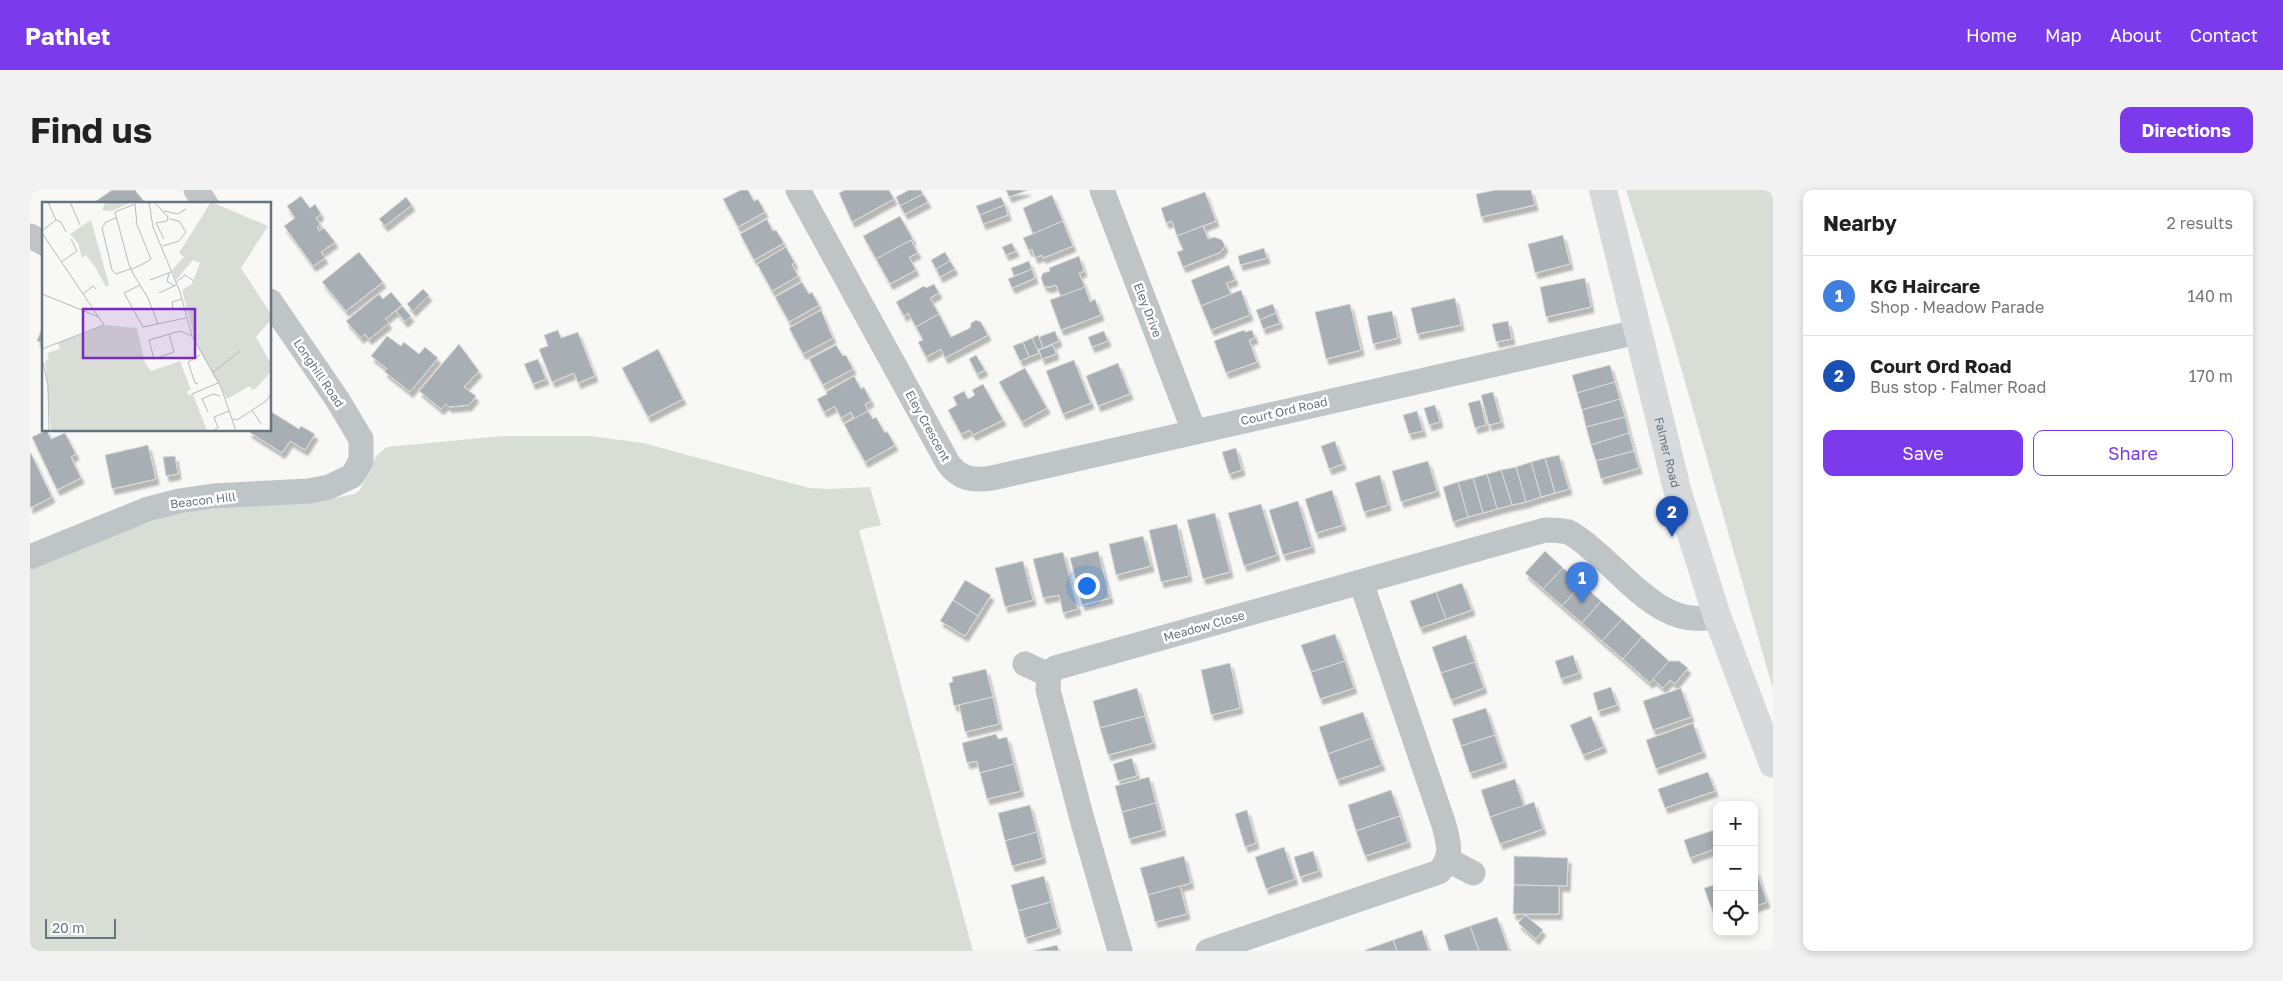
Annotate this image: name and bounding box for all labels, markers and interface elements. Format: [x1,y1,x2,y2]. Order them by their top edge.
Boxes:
text: Pathlet [25,21,110,50]
text: Home [1966,24,2017,46]
text: Map [2045,24,2082,46]
text: About [2110,24,2162,46]
text: Contact [2190,24,2258,46]
button: Directions [2120,107,2253,153]
text: Find us [30,109,152,151]
inset map [42,202,271,431]
text: Nearby [1823,210,1897,236]
text: 2 results [2167,213,2233,233]
text: KG Haircare [1870,274,1980,297]
street label: Eley Drive [1131,281,1165,339]
text: 1 [1835,286,1843,306]
text: 140 m [2187,286,2233,306]
text: Shop · Meadow Parade [1870,297,2044,317]
street label: Longhill Road [291,336,347,410]
text: Court Ord Road [1870,354,2012,377]
text: 2 [1834,366,1844,386]
text: 170 m [2189,366,2233,386]
text: Bus stop · Falmer Road [1870,377,2046,397]
street label: Eley Crescent [902,388,954,464]
street label: Court Ord Road [1239,394,1329,428]
street label: Falmer Road [1652,415,1684,489]
button: Save [1823,430,2023,476]
button: Share [2033,430,2233,476]
street label: Beacon Hill [169,489,237,511]
pin: 2 [1656,496,1688,537]
pin: 1 [1566,562,1598,603]
your location [1074,573,1100,599]
street label: Meadow Close [1162,607,1246,645]
map controls [1713,801,1758,936]
button: + [1713,801,1758,846]
button: − [1713,846,1758,891]
button: locate [1713,891,1758,936]
scale bar [45,916,116,939]
text: 20 m [52,919,85,936]

